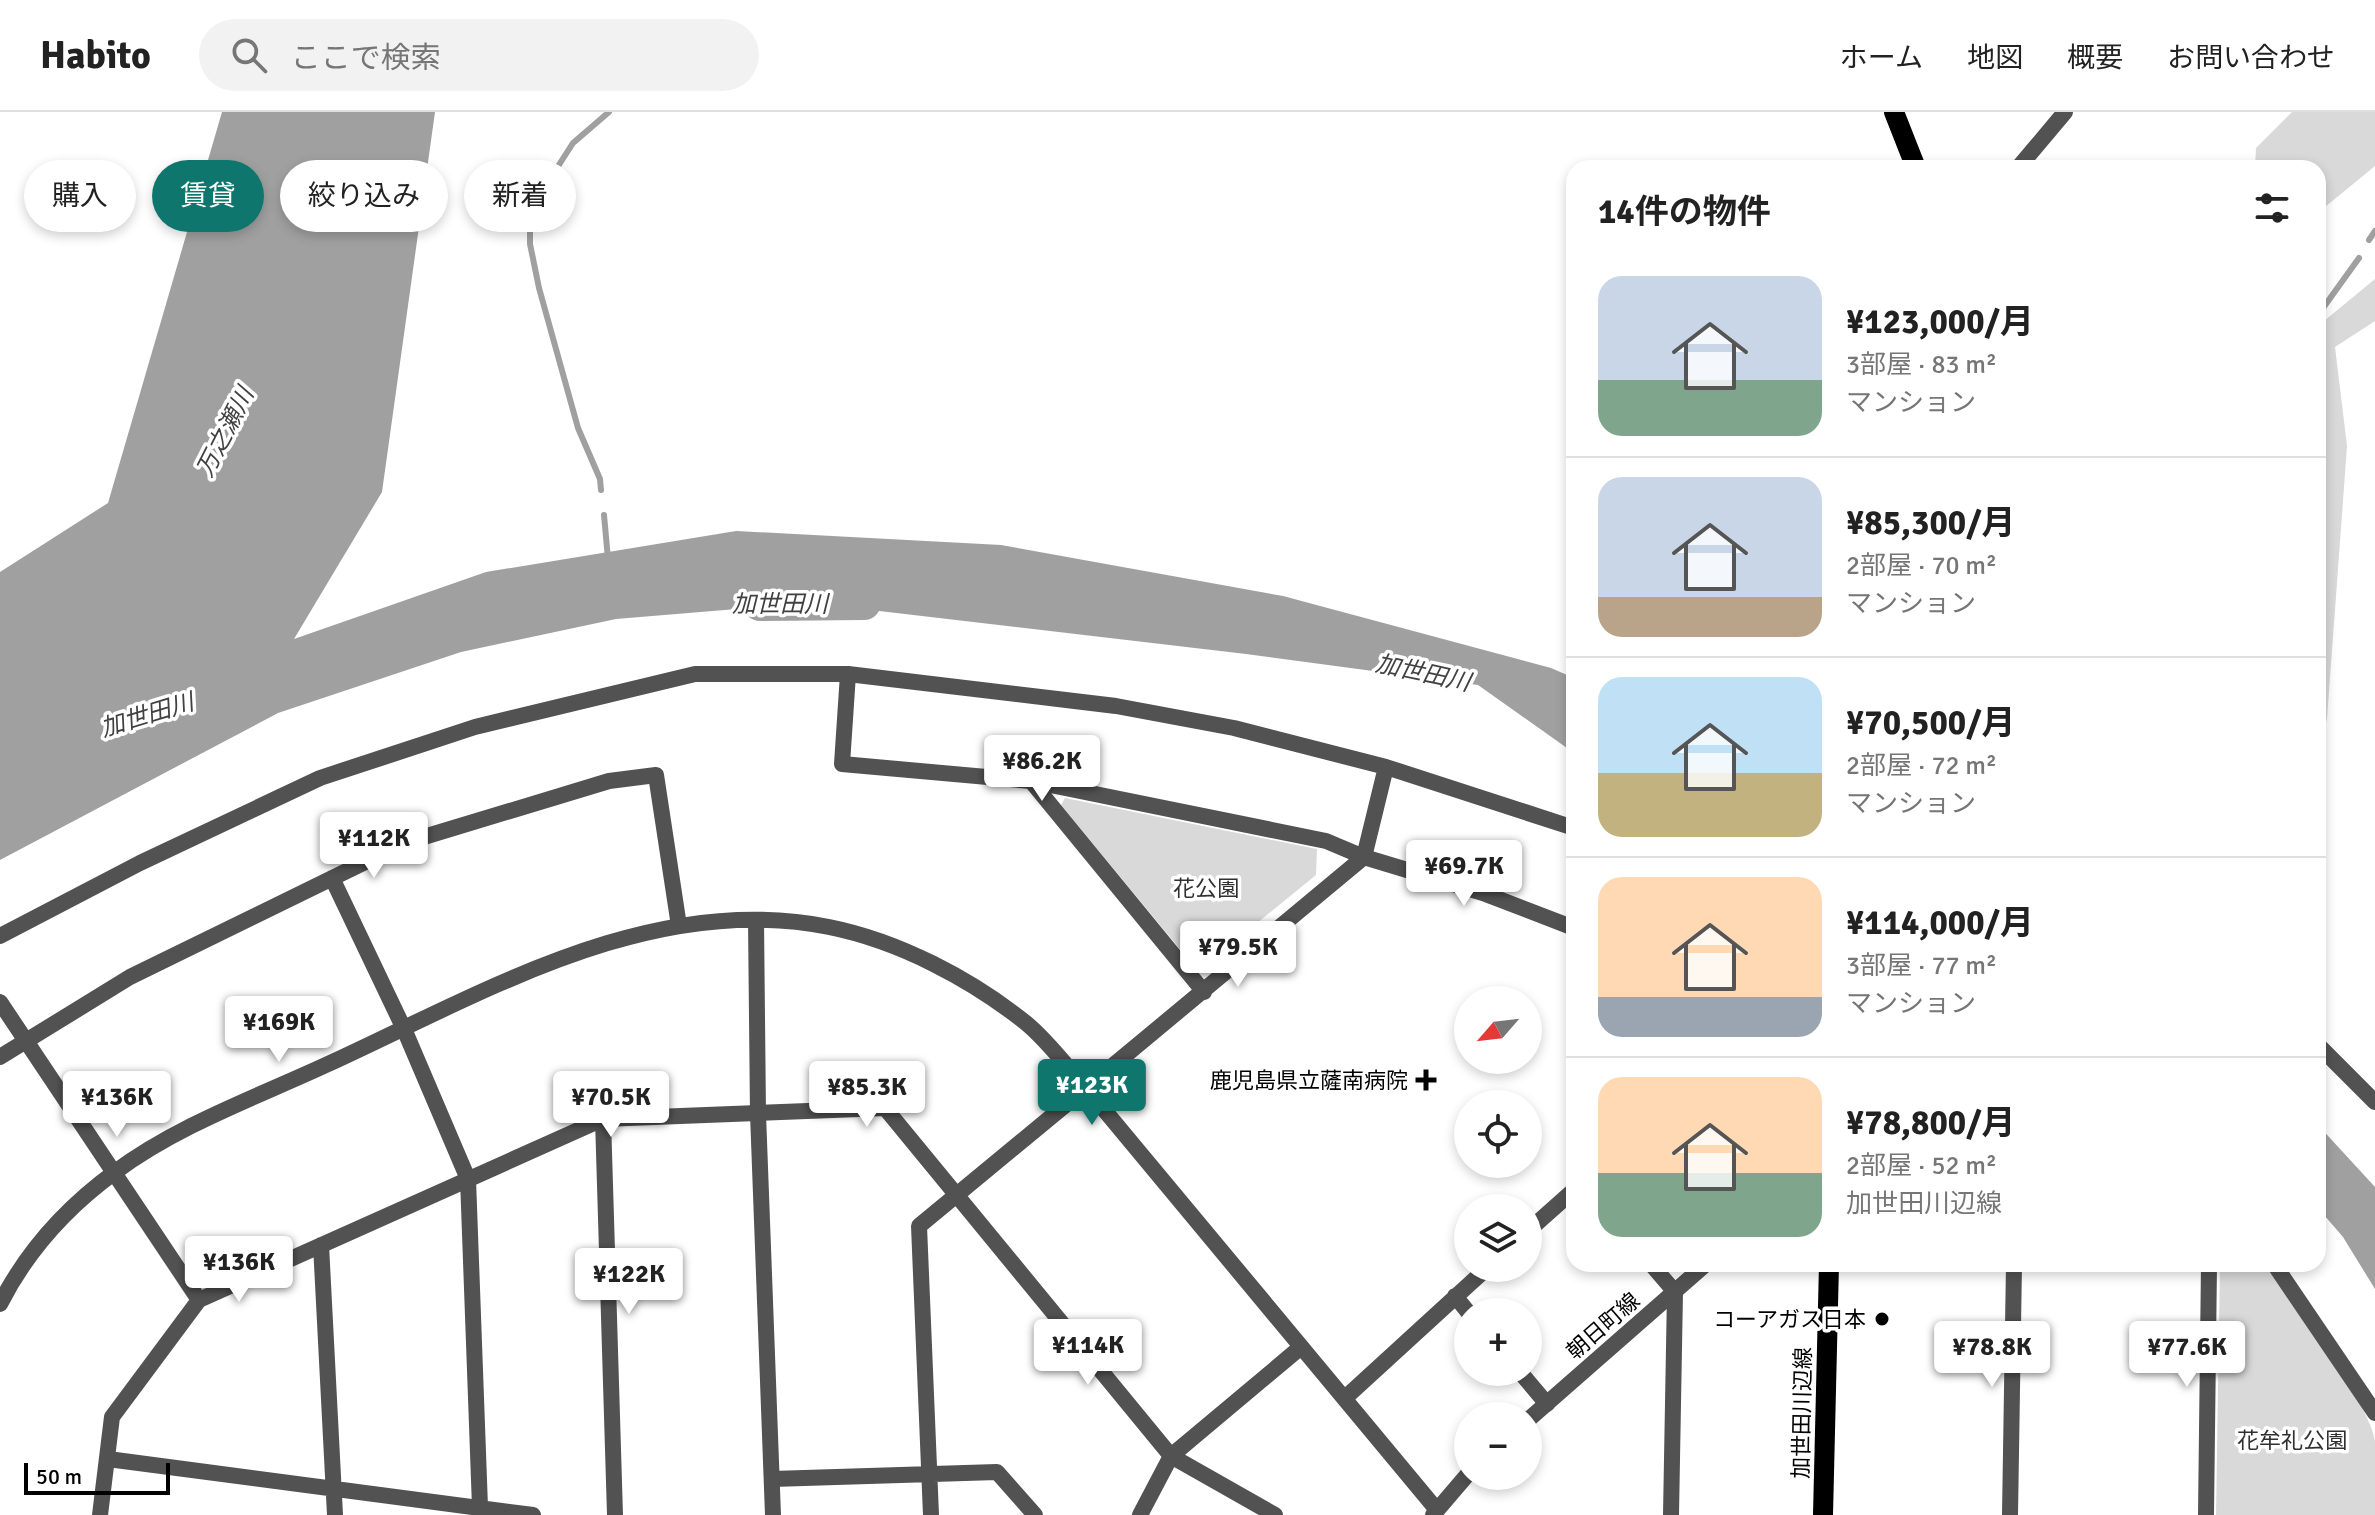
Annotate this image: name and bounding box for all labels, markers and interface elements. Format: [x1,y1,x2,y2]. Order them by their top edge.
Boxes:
search box [199,19,759,91]
text: Habito [40,32,151,79]
icon: search [227,33,271,77]
text: ここで検索 [291,40,441,77]
text: ホーム [1840,41,1923,75]
text: 地図 [1967,41,2023,75]
text: 概要 [2067,41,2123,75]
text: お問い合わせ [2167,41,2335,75]
chip: 購入 [24,160,136,232]
chip: 賃貸 [152,160,264,232]
chip: 絞り込み [280,160,448,232]
chip: 新着 [464,160,576,232]
icon: filters [2250,186,2294,230]
text: 14件の物件 [1598,191,1771,233]
text: ¥123,000/月 [1846,301,2034,343]
icon: home [1662,308,1758,404]
text: 3部屋 · 83 m² [1846,349,1997,381]
water label: 万之瀬川 [190,380,262,482]
text: マンション [1846,387,1976,419]
text: ¥85,300/月 [1846,502,2016,544]
icon: home [1662,509,1758,605]
text: 2部屋 · 70 m² [1846,550,1997,582]
text: マンション [1846,588,1976,620]
water label: 加世田川 [732,589,831,619]
water label: 加世田川 [1373,648,1476,698]
water label: 加世田川 [97,686,200,743]
text: ¥70,500/月 [1846,702,2016,744]
icon: home [1662,709,1758,805]
pin: ¥86.2K [977,735,1107,803]
text: ¥86.2K [1002,745,1082,777]
text: 2部屋 · 72 m² [1846,750,1997,782]
text: マンション [1846,788,1976,820]
pin: ¥112K [318,812,430,880]
text: ¥112K [338,822,410,854]
pin: ¥69.7K [1399,840,1529,908]
text: ¥69.7K [1424,850,1504,882]
park label: 花公園 [1173,875,1239,902]
text: ¥114,000/月 [1846,902,2034,944]
icon: home [1662,909,1758,1005]
pin: ¥79.5K [1173,921,1303,989]
text: ¥79.5K [1198,931,1278,963]
text: 3部屋 · 77 m² [1846,950,1997,982]
north arrow [1454,986,1542,1074]
map controls [1454,986,1542,1490]
text: マンション [1846,988,1976,1020]
pin: ¥169K [223,996,335,1064]
text: ¥169K [243,1006,315,1038]
pin: ¥123K [1036,1059,1148,1127]
pin: ¥85.3K [802,1061,932,1129]
place label: 鹿児島県立薩南病院 [1210,1067,1408,1094]
text: ¥123K [1056,1069,1128,1101]
marker: 鹿児島県立薩南病院 [1415,1069,1437,1091]
pin: ¥136K [61,1071,173,1139]
pin: ¥70.5K [546,1071,676,1139]
text: ¥85.3K [827,1071,907,1103]
text: ¥136K [81,1081,153,1113]
text: ¥70.5K [571,1081,651,1113]
button: locate [1454,1090,1542,1178]
text: ¥78,800/月 [1846,1102,2016,1144]
icon: home [1662,1109,1758,1205]
text: 2部屋 · 52 m² [1846,1150,1997,1182]
text: 加世田川辺線 [1846,1188,2002,1220]
button: layers [1454,1194,1542,1282]
pin: ¥136K [183,1236,295,1304]
text: ¥136K [203,1246,275,1278]
pin: ¥122K [573,1248,685,1316]
text: ¥122K [593,1258,665,1290]
street label: 朝日町線 [1561,1287,1645,1365]
button: + [1454,1298,1542,1386]
place label: コーアガス日本 [1713,1306,1866,1333]
marker: コーアガス日本 [1873,1310,1891,1328]
pin: ¥114K [1032,1319,1144,1387]
pin: ¥78.8K [1927,1321,2057,1389]
pin: ¥77.6K [2122,1321,2252,1389]
text: ¥114K [1052,1329,1124,1361]
text: ¥78.8K [1952,1331,2032,1363]
text: ¥77.6K [2147,1331,2227,1363]
street label: 加世田川辺線 [1787,1347,1817,1479]
button: − [1454,1402,1542,1490]
park label: 花牟礼公園 [2237,1427,2347,1454]
scale bar [24,1459,170,1495]
text: 50 m [36,1463,82,1490]

